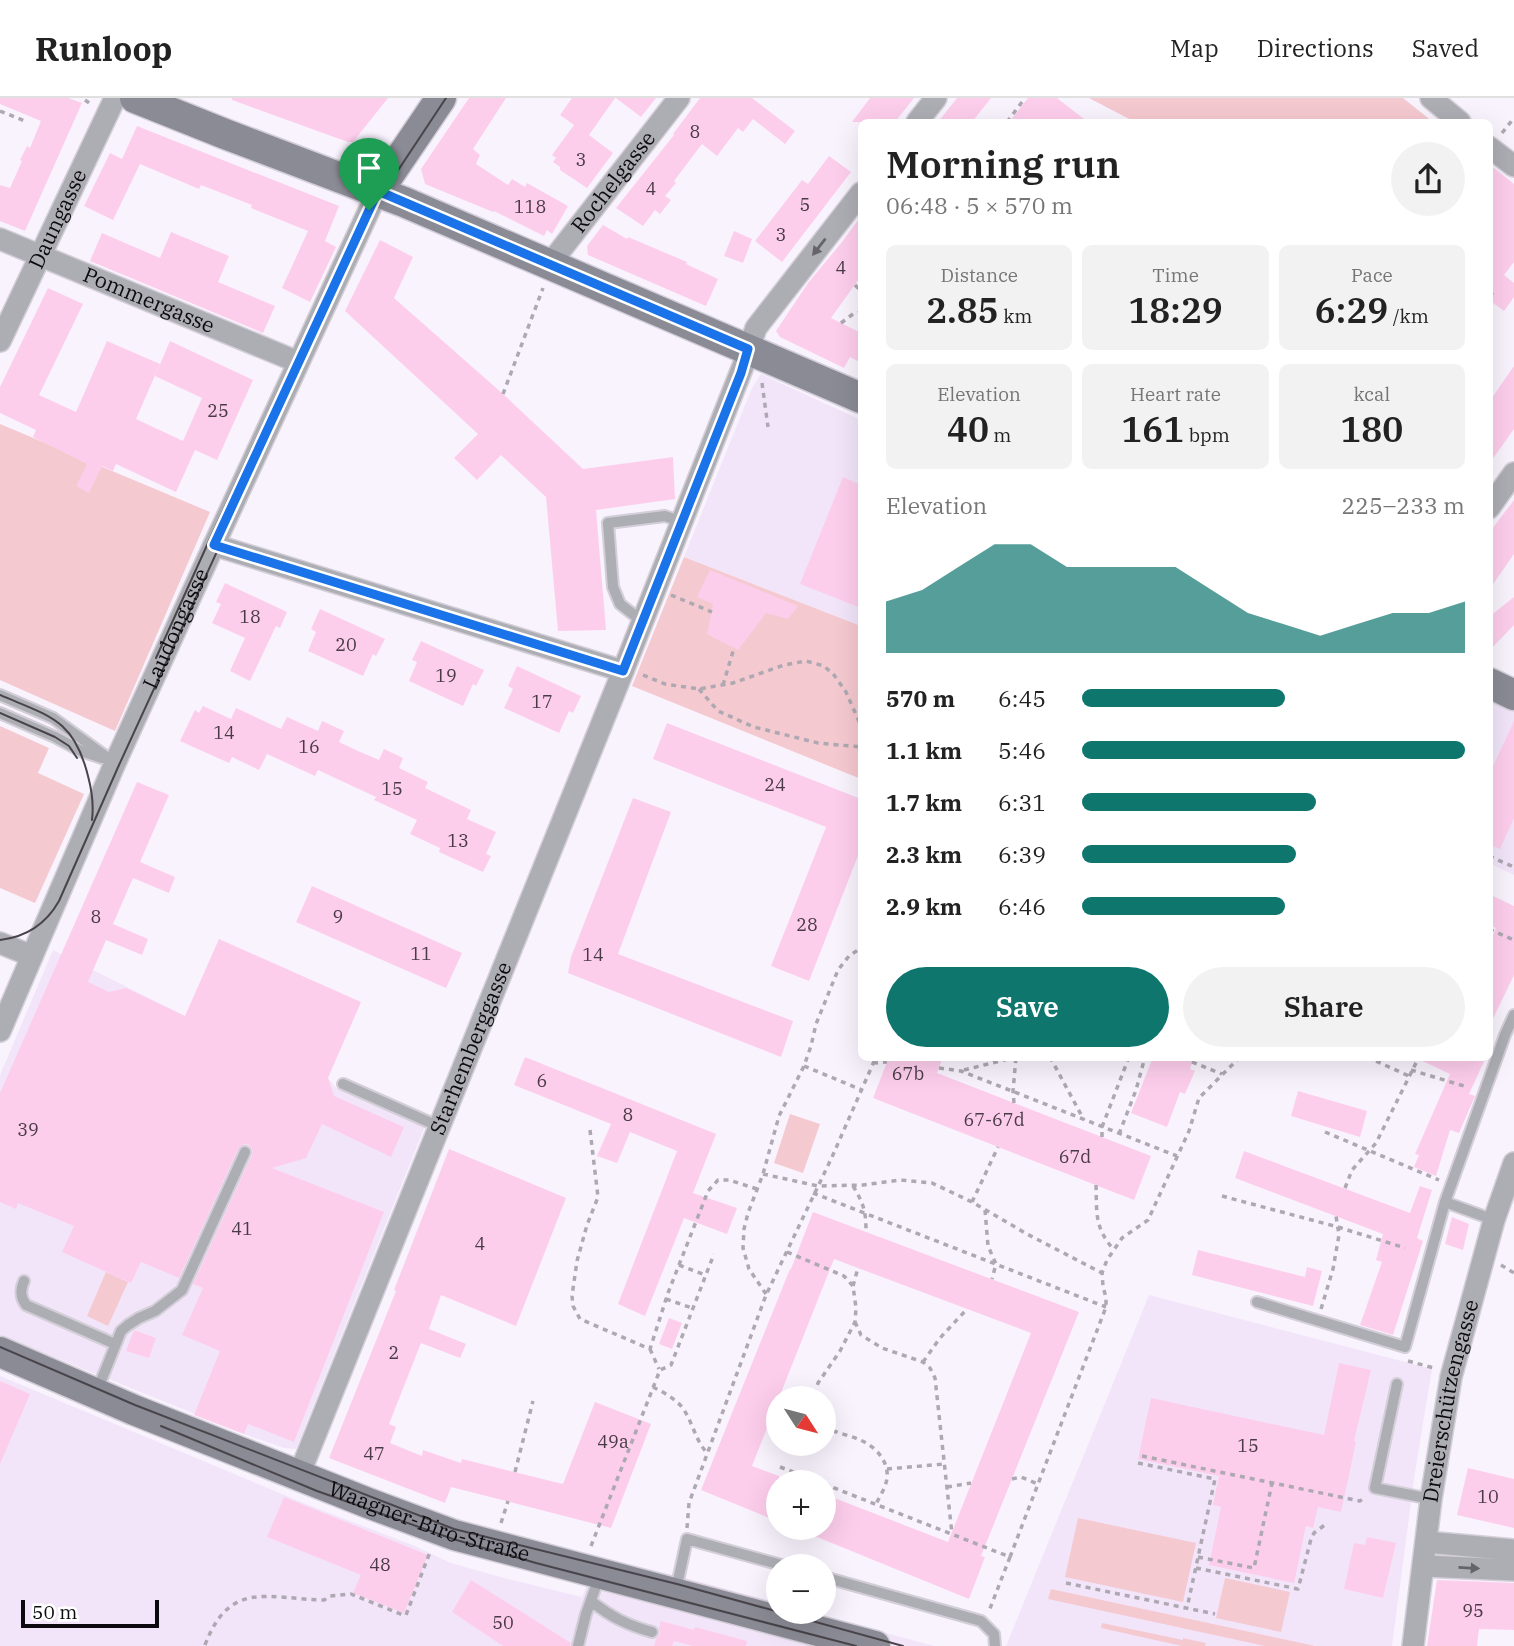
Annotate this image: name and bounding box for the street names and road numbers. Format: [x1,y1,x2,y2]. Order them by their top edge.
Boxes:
street label: Rochelgasse [564,125,661,238]
street label: Daungasse [21,164,92,273]
street label: Pommergasse [79,260,219,339]
street label: Laudongasse [136,564,215,693]
street label: Starhemberggasse [423,957,517,1139]
street label: Dreierschützengasse [1416,1296,1485,1505]
street label: Waagner-Biro-Straße [325,1474,533,1567]

